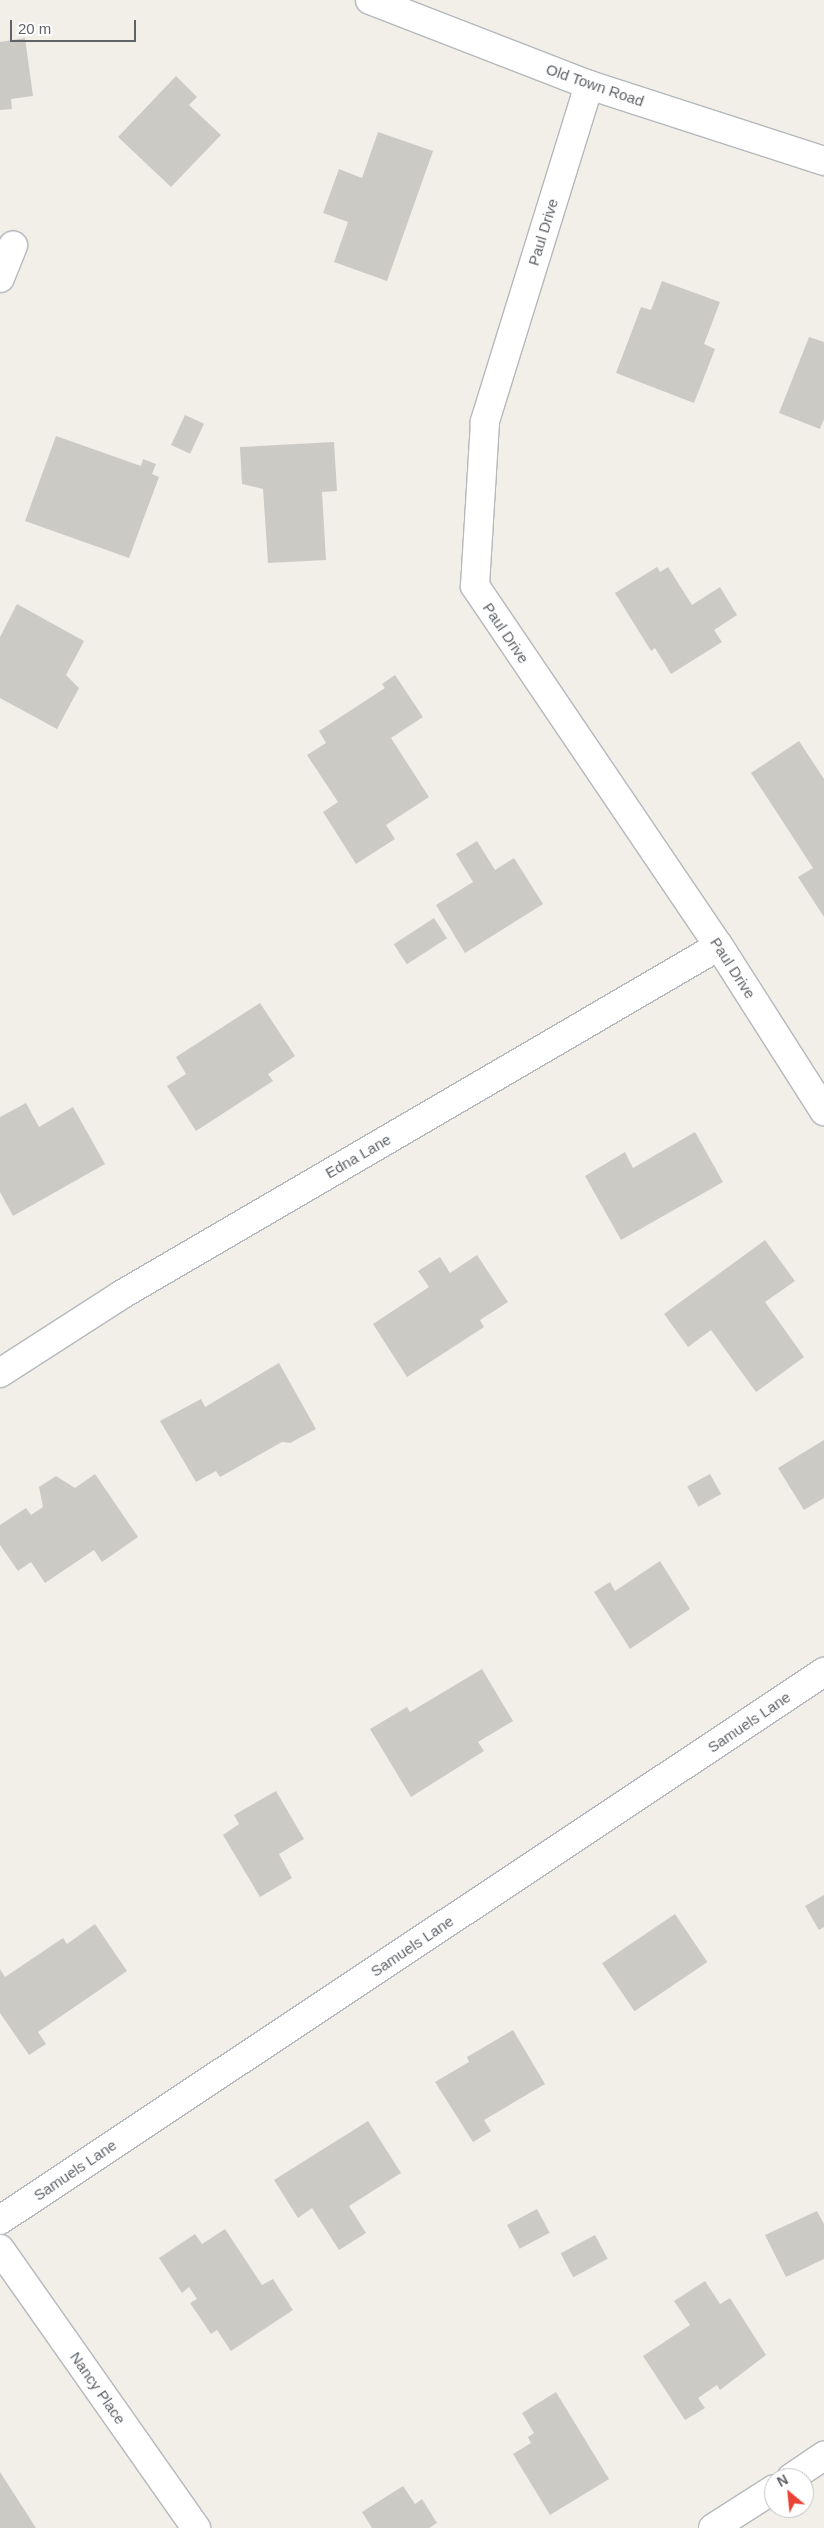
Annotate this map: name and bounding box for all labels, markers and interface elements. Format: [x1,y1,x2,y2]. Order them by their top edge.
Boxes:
scale bar [12,10,139,42]
text: 20 m [18,20,51,37]
street label: Old Town Road [544,60,646,110]
street label: Paul Drive [524,196,562,268]
street label: Paul Drive [479,599,533,667]
street label: Paul Drive [707,934,759,1002]
street label: Edna Lane [322,1130,394,1182]
street label: Samuels Lane [704,1688,794,1756]
street label: Samuels Lane [367,1912,457,1980]
street label: Samuels Lane [30,2136,120,2204]
street label: Nancy Place [66,2348,130,2428]
north arrow [764,2468,814,2518]
text: N [774,2471,791,2490]

